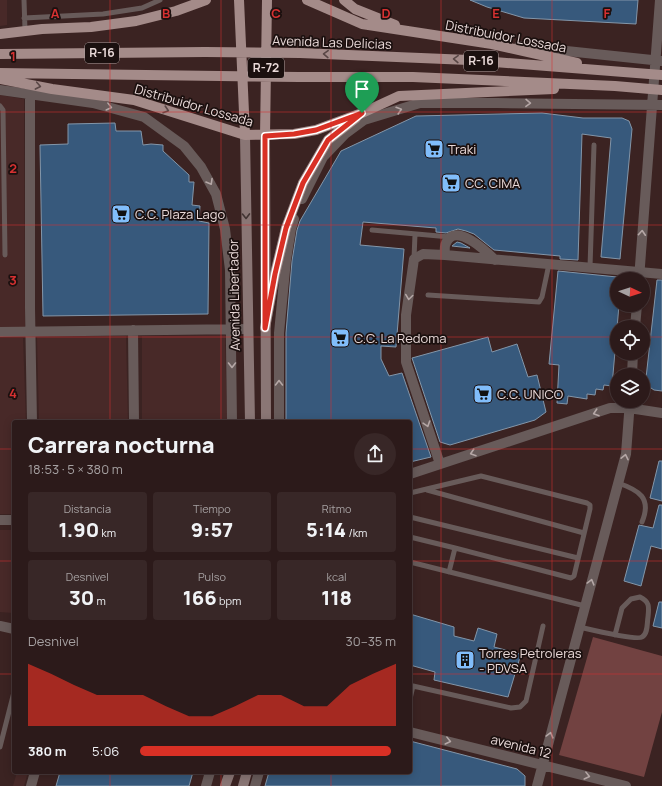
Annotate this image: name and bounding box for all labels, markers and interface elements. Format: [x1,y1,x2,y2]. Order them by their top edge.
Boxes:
text: A [51,4,60,22]
text: B [162,4,170,22]
text: C [271,4,281,22]
text: D [381,4,391,22]
text: E [492,4,500,22]
text: F [604,4,611,22]
street label: Distribuidor Lossada [444,15,568,57]
street label: Avenida Las Delicias [272,31,392,53]
road number: R-16 [85,43,119,63]
text: 1 [10,47,16,65]
one-way arrow [323,50,329,59]
road number: R-16 [464,51,498,71]
one-way arrow [453,55,459,64]
road number: R-72 [248,58,284,78]
pin [345,72,379,113]
icon: arrive [351,78,373,100]
street label: Distribuidor Lossada [133,79,255,131]
one-way arrow [35,81,41,90]
one-way arrow [525,99,531,107]
one-way arrow [106,102,113,111]
one-way arrow [162,106,169,114]
one-way arrow [396,106,403,115]
supermarket icon: Traki [423,138,445,160]
place label: Traki [448,140,476,158]
text: 2 [9,159,17,177]
supermarket icon: CC. CIMA [440,172,462,194]
place label: CC. CIMA [465,174,520,192]
one-way arrow [205,178,212,185]
supermarket icon: C.C. Plaza Lago [110,203,132,225]
place label: C.C. Plaza Lago [135,205,225,223]
one-way arrow [242,213,250,219]
one-way arrow [638,230,647,236]
street label: Avenida Libertador [224,239,244,351]
text: 3 [9,271,17,289]
north arrow [610,272,650,312]
map controls [610,272,650,408]
one-way arrow [405,294,414,300]
button: locate [610,320,650,360]
supermarket icon: C.C. La Redoma [329,327,351,349]
place label: C.C. La Redoma [354,329,446,347]
one-way arrow [228,362,236,368]
button: layers [610,368,650,408]
one-way arrow [275,380,283,386]
supermarket icon: C.C. UNICO [472,383,494,405]
text: 4 [9,384,17,402]
place label: C.C. UNICO [497,385,564,403]
one-way arrow [593,408,600,417]
one-way arrow [422,420,431,427]
text: Carrera nocturna [28,430,215,460]
button: share [354,433,396,475]
one-way arrow [469,449,476,457]
one-way arrow [621,454,629,460]
text: 18:53 · 5 × 380 m [28,460,123,478]
text: Distancia [64,501,111,516]
text: Tiempo [193,501,231,516]
text: Ritmo [322,501,352,516]
text: 1.90 [59,516,99,543]
text: 9:57 [191,516,233,543]
text: 5:14 [306,516,346,543]
text: km [99,525,116,540]
text: /km [346,525,367,540]
text: Desnivel [66,569,109,584]
text: Pulso [198,569,226,584]
text: kcal [327,569,347,584]
one-way arrow [586,579,595,586]
text: 30 [69,584,94,611]
text: 166 [183,584,217,611]
text: 118 [321,584,352,611]
text: m [94,593,106,608]
text: bpm [217,593,241,608]
text: Desnivel [28,632,79,650]
text: 30–35 m [346,632,396,650]
place label: Torres Petroleras - PDVSA [479,644,582,677]
building icon: Torres Petroleras - PDVSA [454,649,476,671]
street label: avenida 12 [489,730,553,762]
one-way arrow [546,732,554,738]
one-way arrow [444,736,451,745]
text: 380 m [28,742,66,760]
text: 5:06 [92,742,119,760]
one-way arrow [584,772,591,780]

